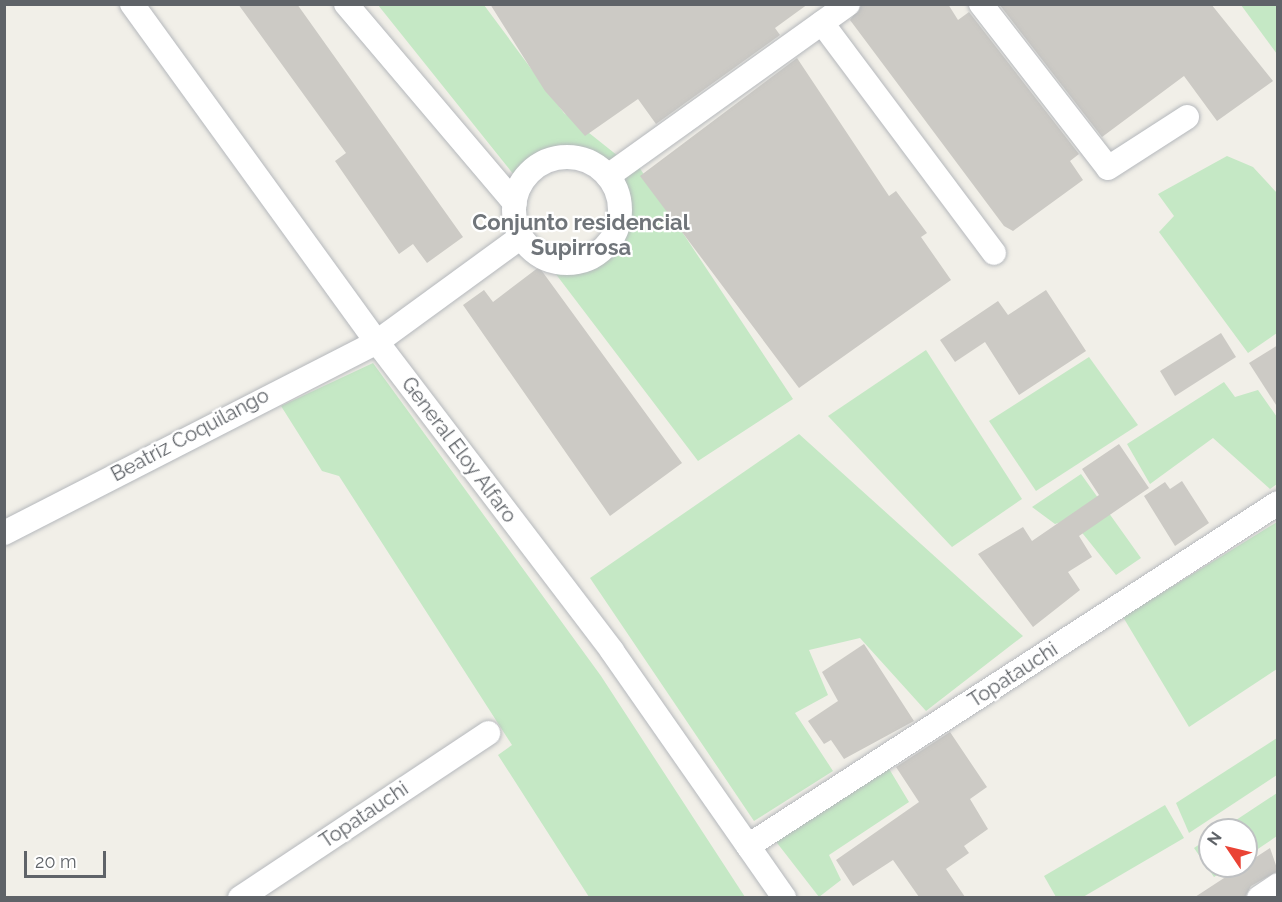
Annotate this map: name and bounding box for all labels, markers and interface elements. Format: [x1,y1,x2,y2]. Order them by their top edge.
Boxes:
district label: Conjunto residencial Supirrosa [472,209,690,260]
street label: General Eloy Alfaro [396,372,522,528]
street label: Beatriz Coquilango [107,383,273,487]
street label: Topatauchi [964,637,1062,713]
street label: Topatauchi [315,777,413,853]
north arrow [1198,818,1258,878]
text: N [1203,828,1226,849]
scale bar [27,839,110,877]
text: 20 m [35,851,77,872]

